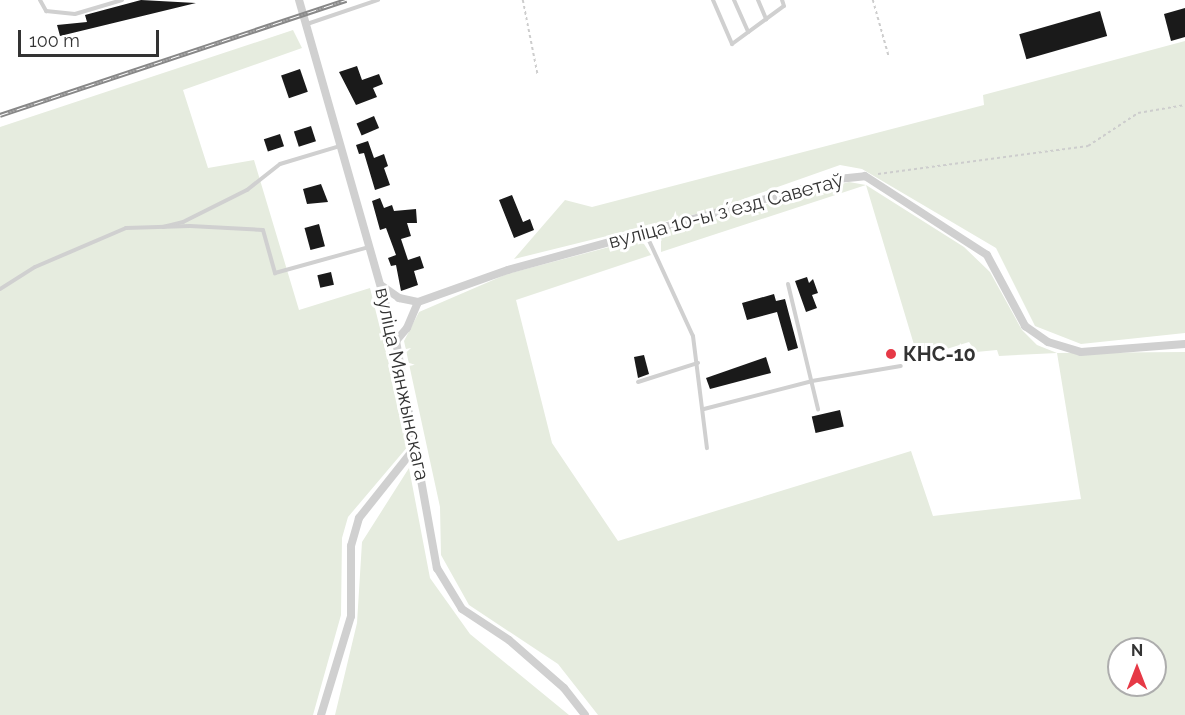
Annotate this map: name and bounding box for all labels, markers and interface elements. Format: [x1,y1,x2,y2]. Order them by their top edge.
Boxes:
scale bar [21,18,162,56]
text: 100 m [29,30,80,51]
street label: вуліца 10-ы зʼезд Саветаў [606,168,846,254]
street label: вуліца Мянжынскага [370,285,434,483]
place label: КНС-10 [903,342,976,366]
marker: КНС-10 [884,347,898,361]
north arrow [1107,637,1167,697]
text: N [1131,641,1143,660]

